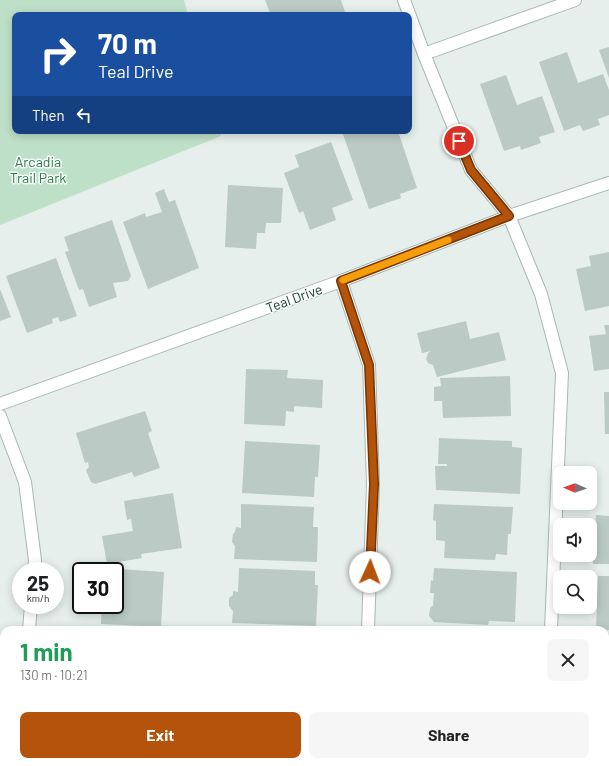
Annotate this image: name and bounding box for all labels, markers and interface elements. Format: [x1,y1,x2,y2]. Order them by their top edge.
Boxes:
text: 70 m [98,26,157,60]
icon: right [32,28,84,80]
text: Teal Drive [98,60,174,82]
icon: left [73,104,95,126]
text: Then [32,106,65,124]
pin [442,124,476,158]
icon: arrive [448,130,470,152]
park label: Arcadia Trail Park [10,153,66,186]
street label: Teal Drive [263,280,325,316]
north arrow [553,466,597,510]
map controls [553,466,597,614]
button: sound [553,518,597,562]
position arrow [349,551,391,593]
speed limit sign: 30 [72,562,124,614]
button: search [553,570,597,614]
text: 25 [27,571,49,595]
text: km/h [27,592,49,604]
text: 1 min [20,637,73,666]
button: close [547,639,589,681]
text: 130 m · 10:21 [20,667,88,683]
button: Exit [20,712,301,758]
button: Share [309,712,589,758]

